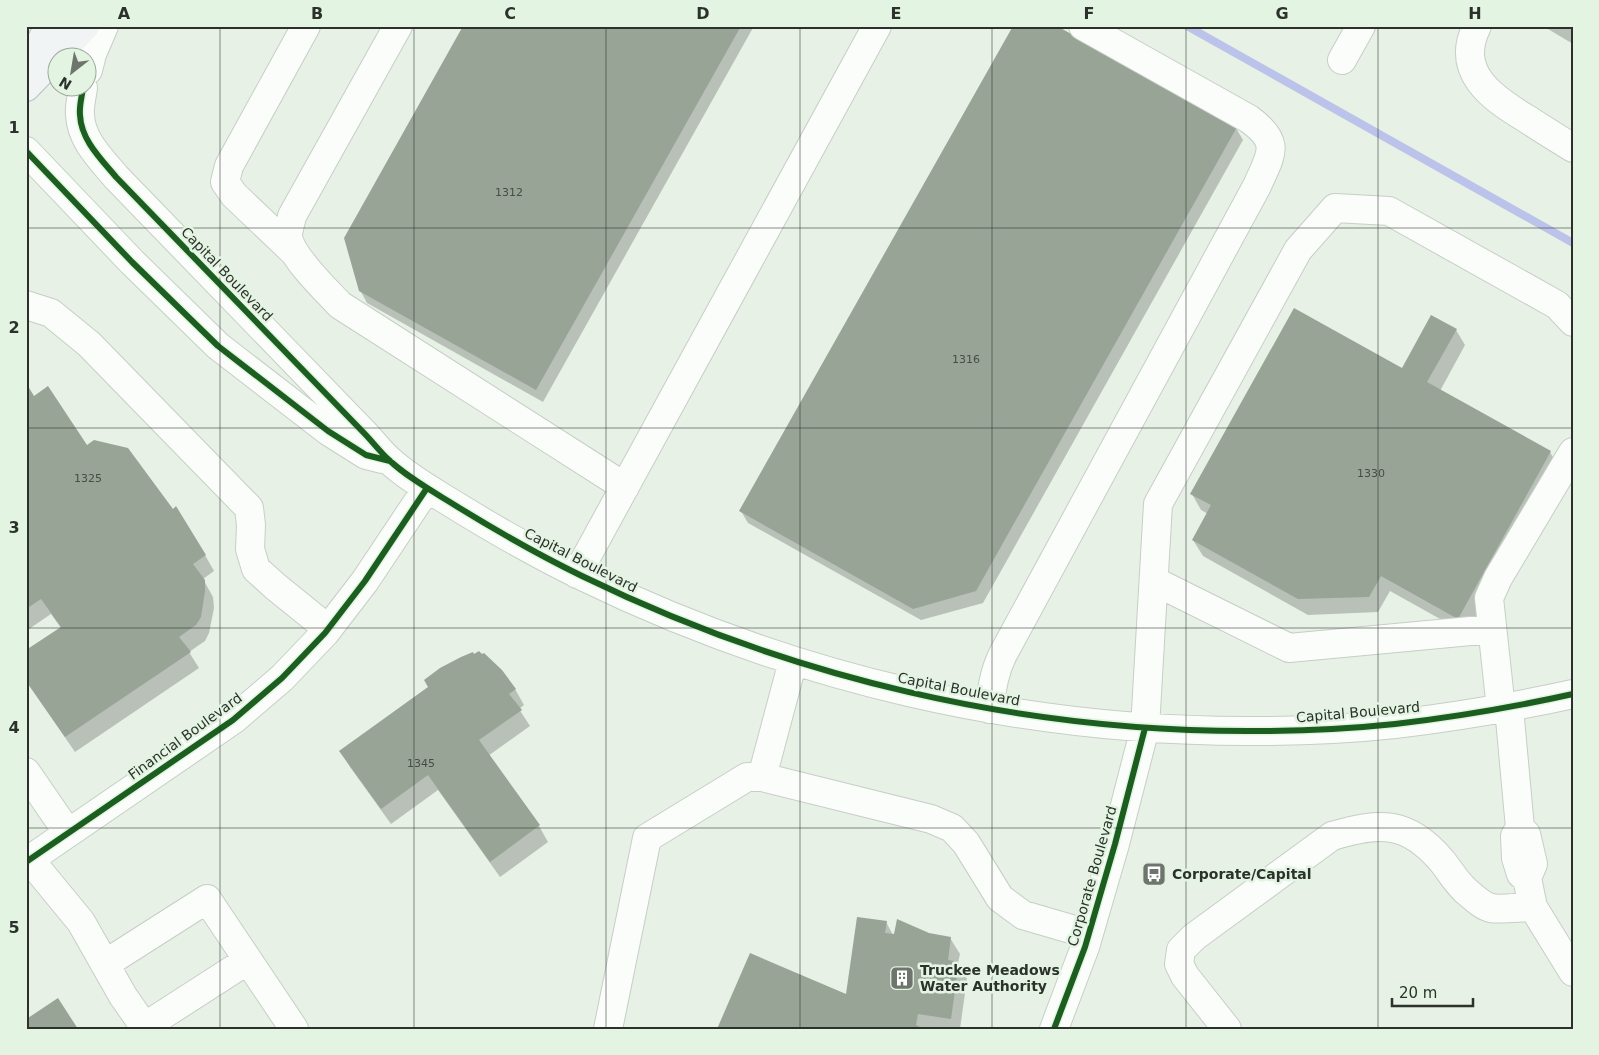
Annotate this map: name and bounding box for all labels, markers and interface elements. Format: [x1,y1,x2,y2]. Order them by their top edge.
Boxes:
text: A [118,4,131,23]
text: B [311,4,323,23]
text: C [504,4,516,23]
text: D [696,4,710,23]
text: E [891,4,901,23]
text: F [1084,4,1094,23]
text: G [1275,4,1289,23]
text: H [1468,4,1482,23]
north arrow [48,48,98,98]
text: N [56,73,74,93]
text: 1 [8,118,20,137]
house number: 1312 [495,186,523,199]
street label: Capital Boulevard [178,224,276,324]
text: 2 [8,318,20,337]
house number: 1316 [952,353,980,366]
house number: 1330 [1357,467,1385,480]
house number: 1325 [74,472,102,485]
text: 3 [8,518,20,537]
street label: Capital Boulevard [522,525,640,595]
street label: Capital Boulevard [896,669,1022,709]
street label: Financial Boulevard [125,689,245,783]
street label: Capital Boulevard [1295,699,1421,725]
text: 4 [8,718,20,737]
house number: 1345 [407,757,435,770]
street label: Corporate Boulevard [1064,804,1120,948]
bus stop icon: Corporate/Capital [1141,861,1167,887]
place label: Corporate/Capital [1172,866,1312,882]
text: 5 [8,918,20,937]
place label: Truckee Meadows Water Authority [920,962,1060,994]
building icon: Truckee Meadows Water Authority [889,965,915,991]
scale bar [1392,975,1473,1007]
text: 20 m [1399,984,1437,1002]

